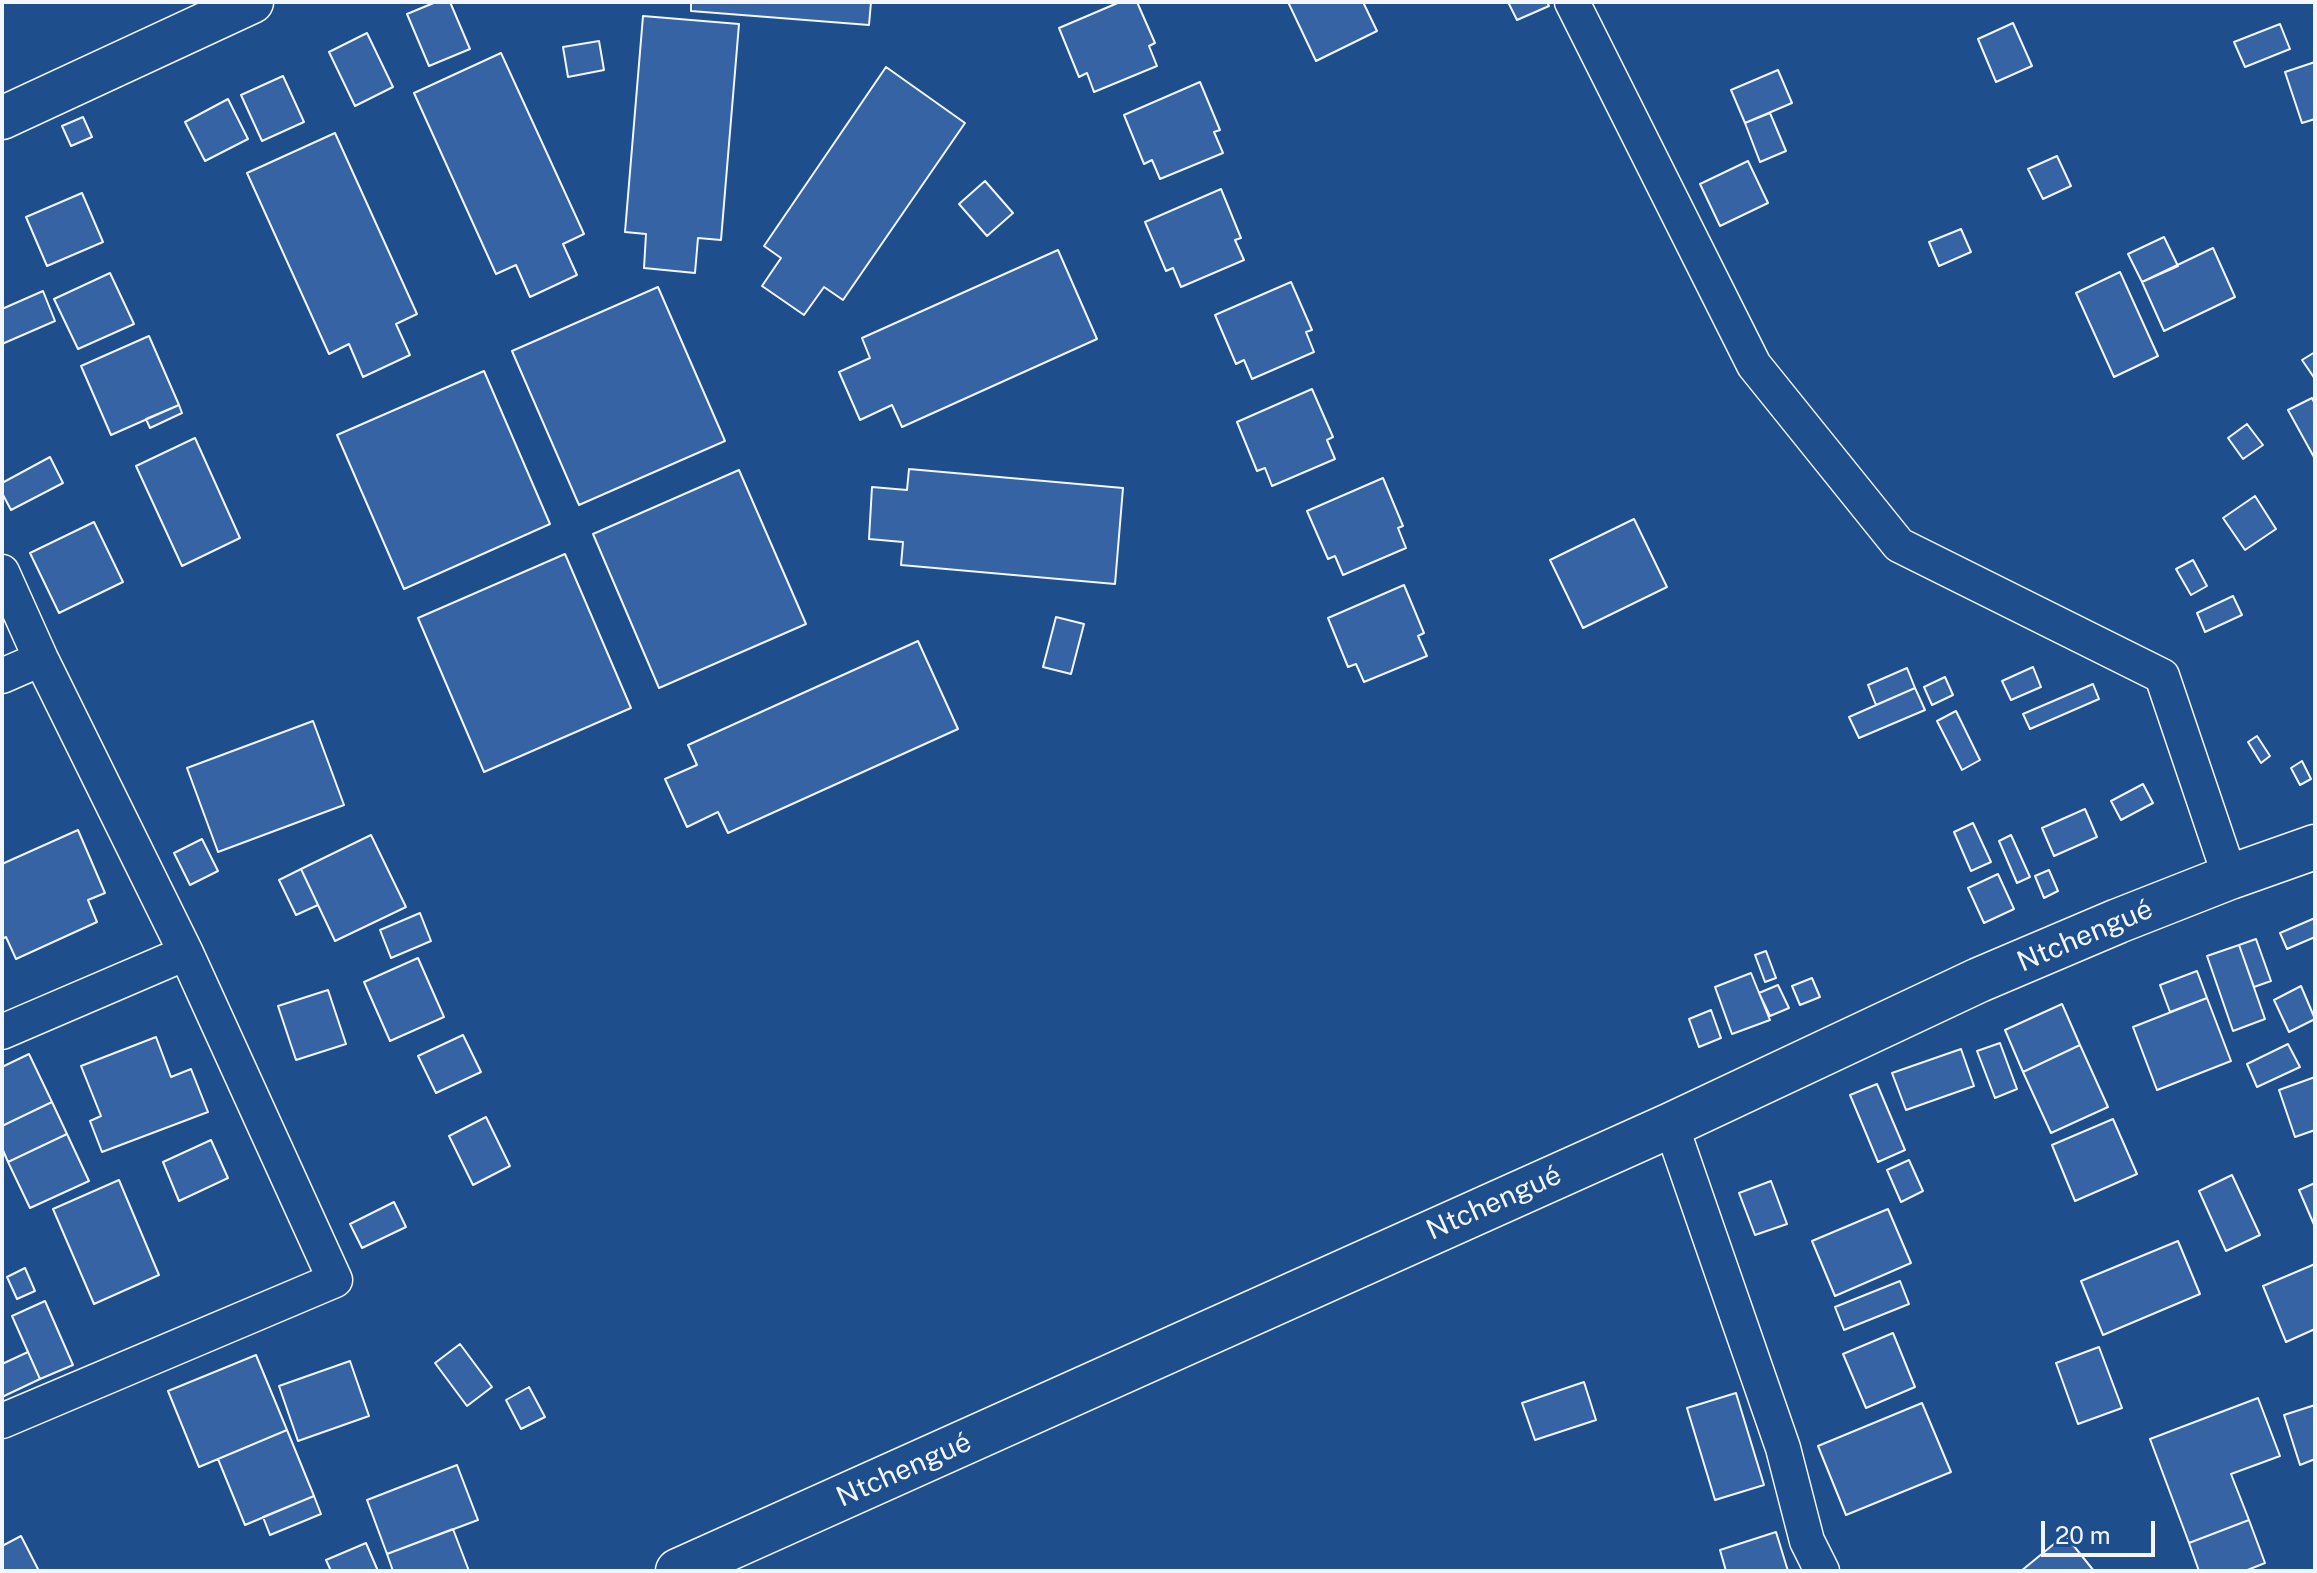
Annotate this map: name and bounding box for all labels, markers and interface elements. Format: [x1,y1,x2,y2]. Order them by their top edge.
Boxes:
street label: Ntchengué [2012,892,2158,980]
street label: Ntchengué [1421,1158,1567,1248]
street label: Ntchengué [831,1425,977,1515]
scale bar [2045,1505,2159,1555]
text: 20 m [2055,1521,2111,1549]

